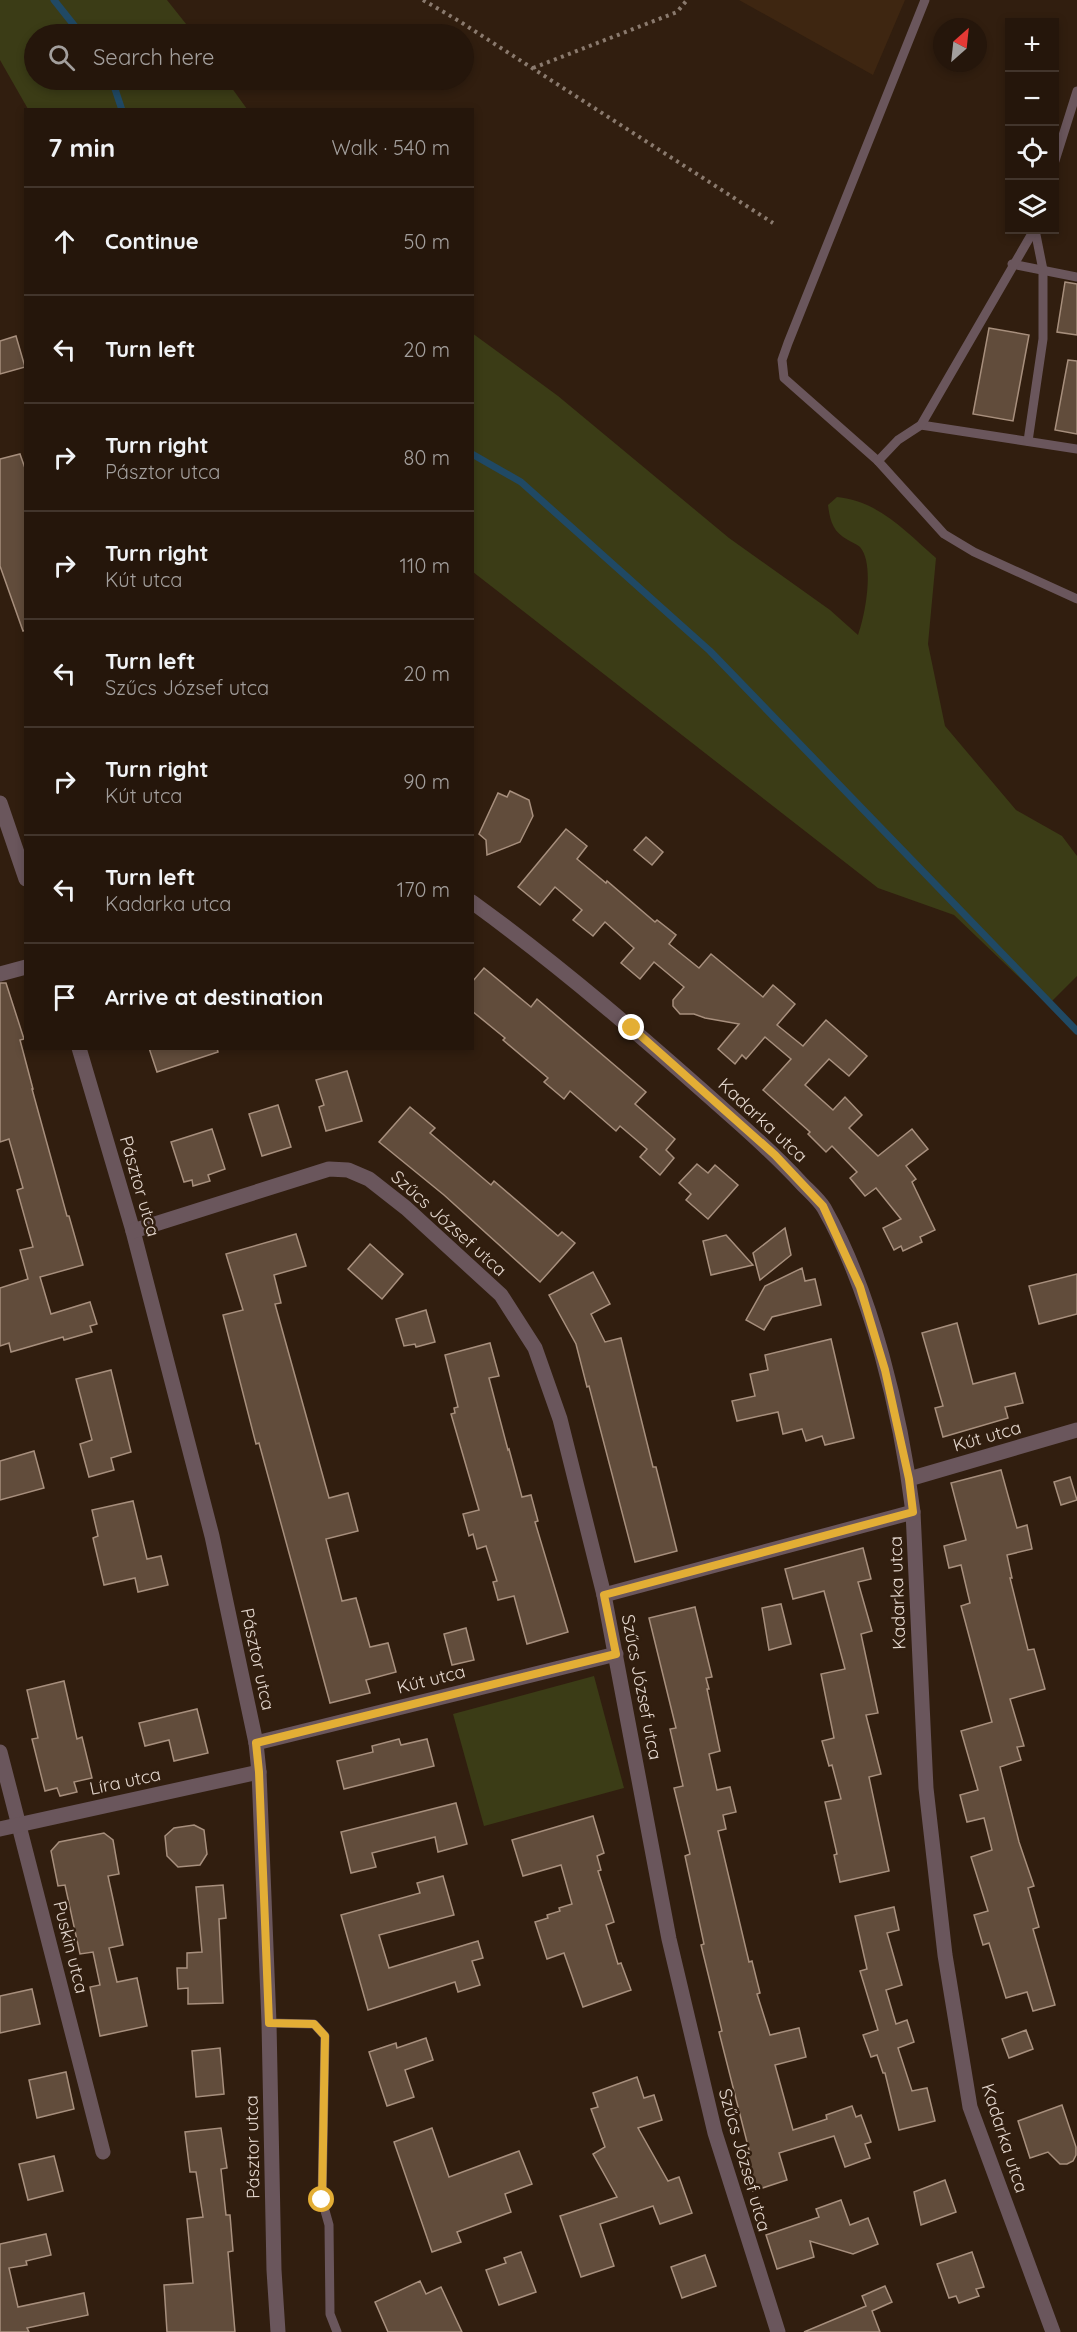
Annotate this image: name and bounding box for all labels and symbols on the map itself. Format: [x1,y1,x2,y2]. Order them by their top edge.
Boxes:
north arrow [933,18,987,72]
route end [618,1014,644,1040]
street label: Kadarka utca [714,1073,812,1167]
street label: Pásztor utca [115,1133,165,1239]
street label: Szűcs József utca [386,1165,512,1281]
street label: Kút utca [950,1415,1024,1457]
street label: Kadarka utca [884,1536,910,1650]
street label: Pásztor utca [236,1606,280,1712]
street label: Szűcs József utca [617,1612,667,1762]
street label: Kút utca [394,1659,468,1699]
street label: Líra utca [87,1762,163,1800]
street label: Puskin utca [48,1898,94,1996]
street label: Kadarka utca [976,2080,1034,2196]
street label: Szűcs József utca [714,2086,776,2234]
street label: Pásztor utca [240,2095,264,2199]
route start [308,2186,334,2212]

